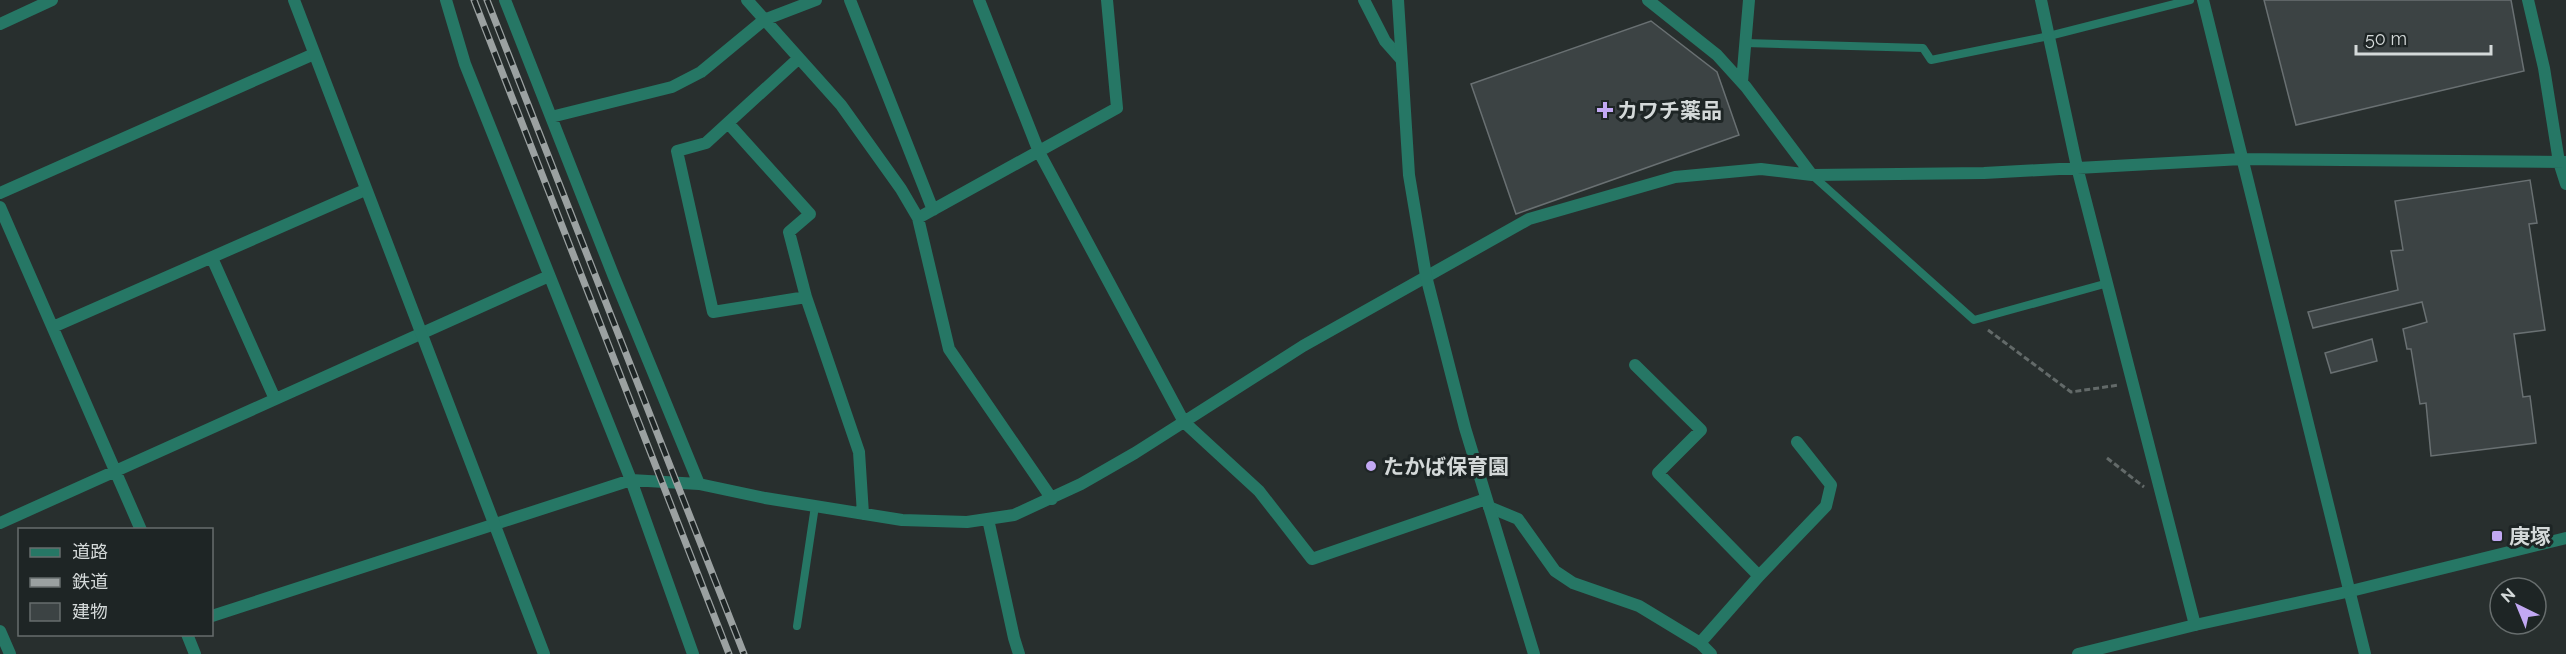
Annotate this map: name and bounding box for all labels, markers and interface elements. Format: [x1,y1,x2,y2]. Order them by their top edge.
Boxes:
scale bar [2356,18,2491,56]
text: 50 m [2365,28,2407,49]
place label: カワチ薬品 [1617,98,1722,123]
marker: カワチ薬品 [1598,103,1612,117]
place label: たかば保育園 [1383,454,1509,479]
marker: たかば保育園 [1364,459,1378,473]
place label: 庚塚 [2509,524,2551,549]
legend [18,528,213,636]
marker: 庚塚 [2490,529,2504,543]
text: 道路 [72,541,108,562]
text: 鉄道 [72,571,108,592]
north arrow [2488,576,2548,636]
text: N [2497,584,2519,607]
text: 建物 [72,601,108,622]

